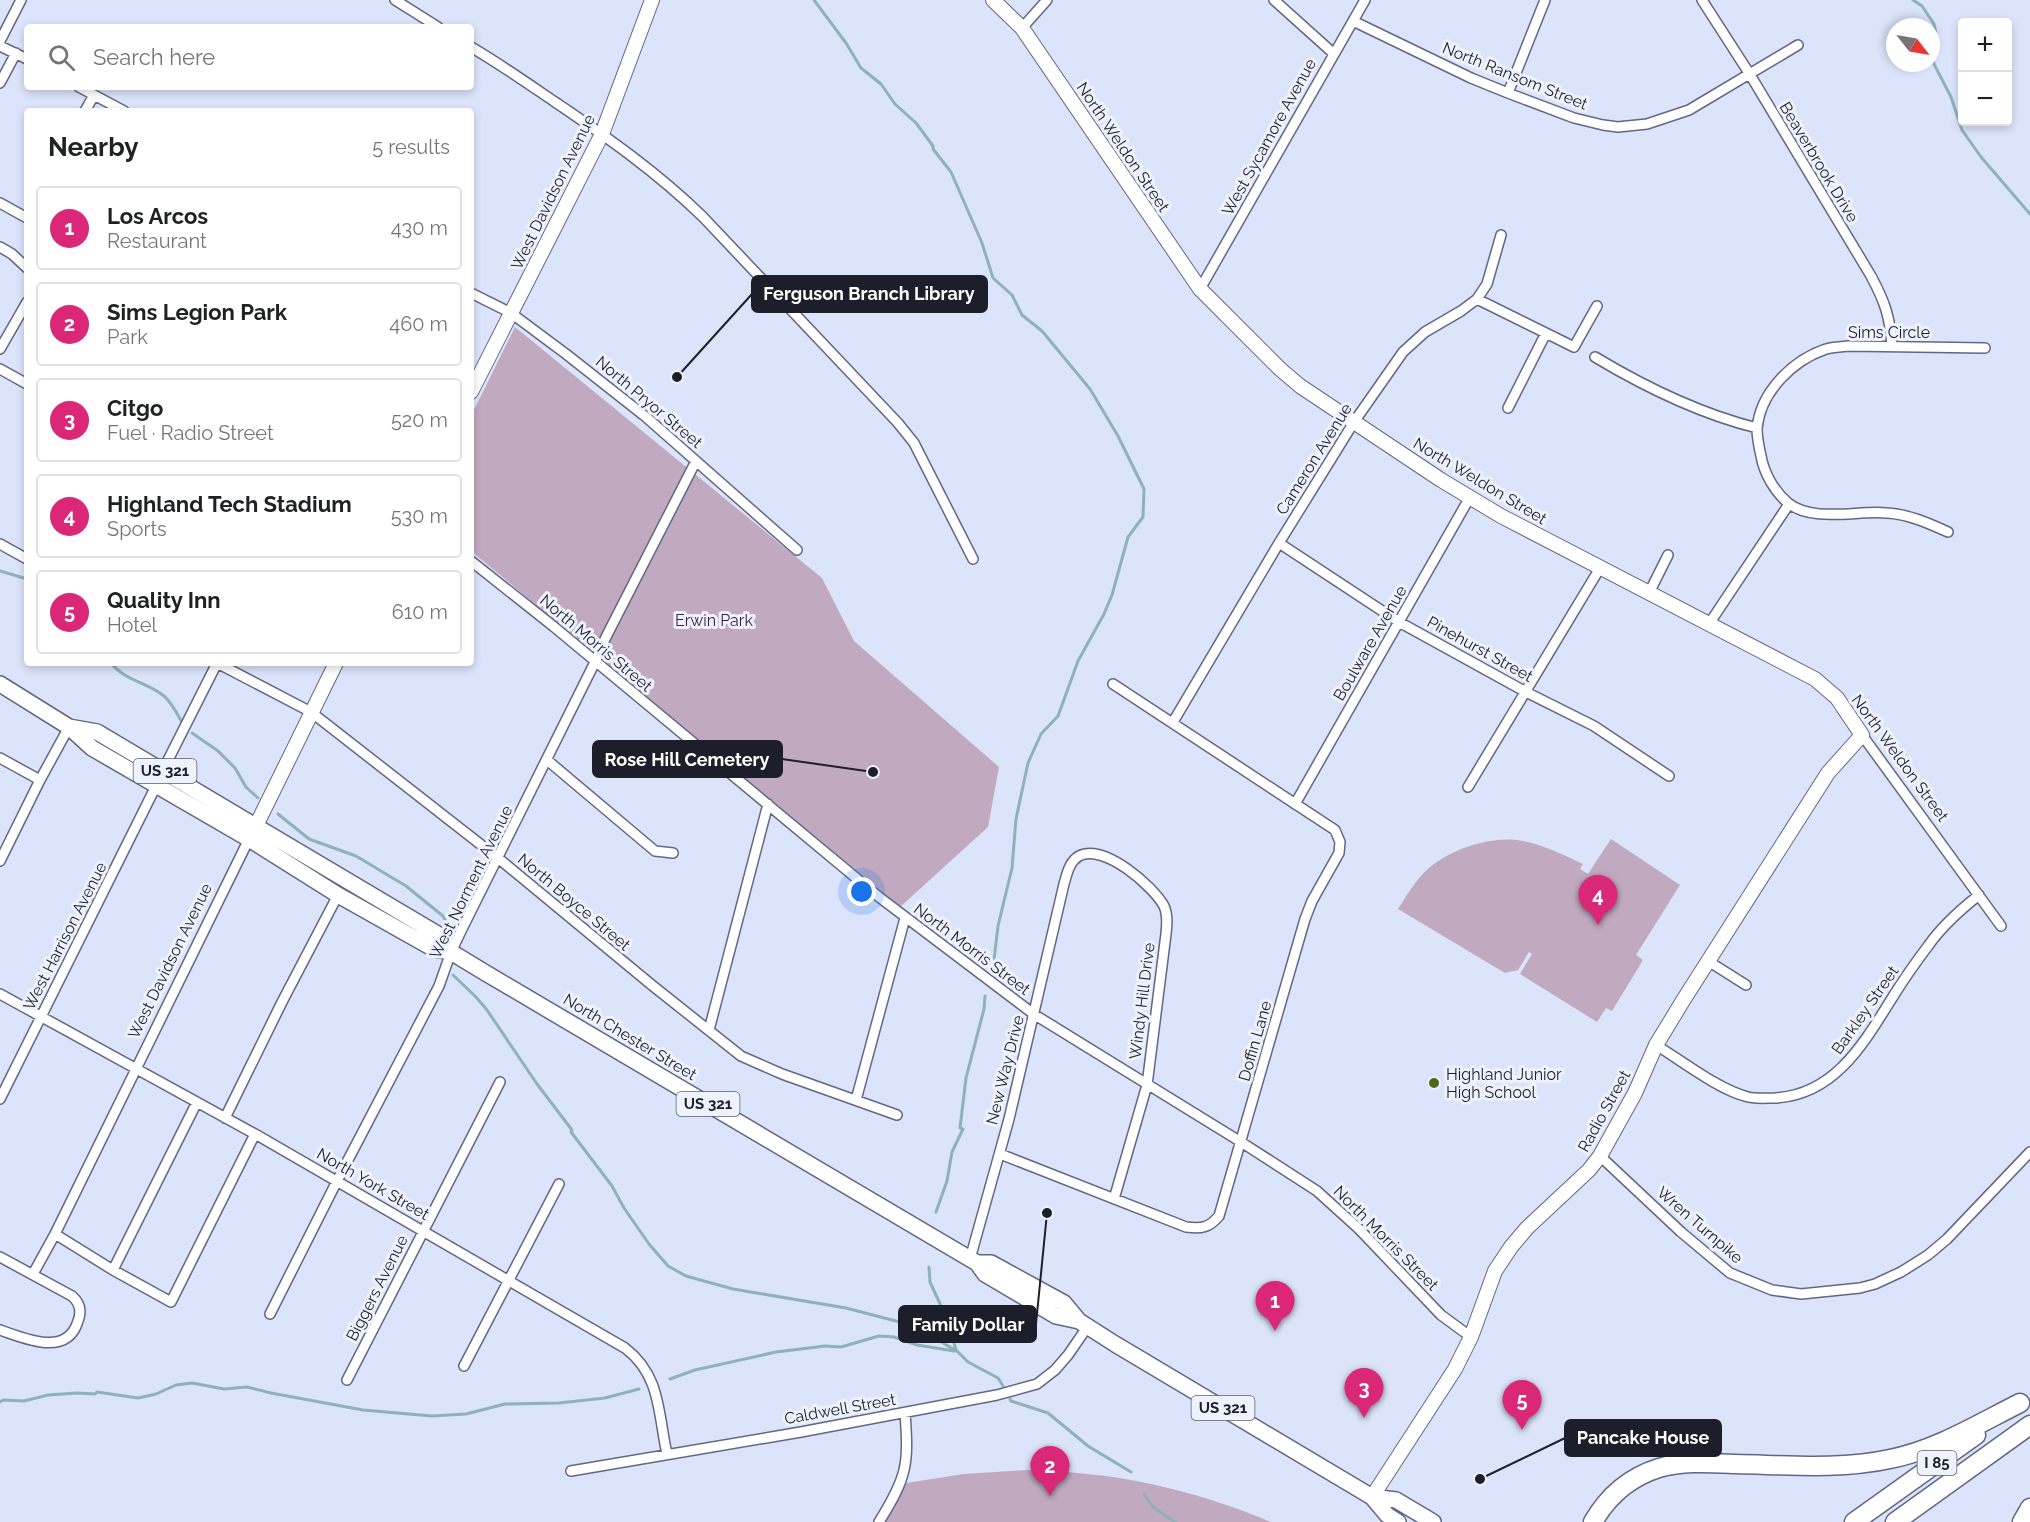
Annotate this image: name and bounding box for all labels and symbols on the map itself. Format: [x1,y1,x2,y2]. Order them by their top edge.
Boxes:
north arrow [1886,18,1940,72]
street label: North Ransom Street [1440,38,1591,114]
street label: West Sycamore Avenue [1218,55,1320,219]
street label: North Weldon Street [1073,79,1174,216]
street label: Beaverbrook Drive [1776,98,1862,226]
street label: West Davidson Avenue [507,111,599,273]
callout: Ferguson Branch Library [752,276,987,312]
text: Ferguson Branch Library [763,283,975,304]
street label: Sims Circle [1848,323,1930,342]
street label: North Pryor Street [592,352,707,453]
street label: Cameron Avenue [1272,400,1356,518]
street label: North Weldon Street [1410,434,1551,529]
street label: Boulware Avenue [1329,582,1411,704]
street label: North Morris Street [536,591,656,696]
park label: Erwin Park [675,611,753,630]
street label: Pinehurst Street [1424,612,1537,686]
street label: North Weldon Street [1848,691,1953,826]
callout: Rose Hill Cemetery [593,741,782,777]
text: Rose Hill Cemetery [605,749,769,770]
road number: US 321 [134,759,196,783]
street label: West Norment Avenue [426,802,516,962]
street label: North Boyce Street [514,849,635,955]
street label: West Harrison Avenue [19,859,111,1013]
pin: 4 [1578,876,1618,925]
your location [847,877,876,906]
street label: West Davidson Avenue [124,880,216,1042]
street label: North Morris Street [910,899,1034,999]
street label: Windy Hill Drive [1125,941,1159,1061]
street label: Barkley Street [1827,962,1903,1058]
street label: North Chester Street [560,990,701,1085]
street label: Doffin Lane [1234,999,1276,1083]
street label: New Way Drive [982,1013,1028,1127]
place label: Highland Junior High School [1446,1065,1562,1102]
street label: Radio Street [1574,1066,1635,1155]
marker: Highland Junior High School [1427,1076,1441,1090]
road number: US 321 [676,1092,740,1116]
street label: North York Street [313,1144,433,1224]
street label: North Morris Street [1330,1182,1443,1295]
street label: Wren Turnpike [1653,1183,1747,1267]
street label: Biggers Avenue [342,1232,412,1344]
pin: 1 [1256,1282,1294,1331]
callout: Family Dollar [899,1306,1036,1342]
text: Family Dollar [912,1314,1024,1335]
pin: 3 [1344,1368,1384,1418]
pin: 5 [1502,1380,1541,1430]
street label: Caldwell Street [783,1390,898,1428]
road number: US 321 [1192,1396,1254,1420]
callout: Pancake House [1565,1420,1721,1456]
text: Pancake House [1577,1427,1709,1448]
pin: 2 [1030,1446,1070,1496]
road number: I 85 [1918,1451,1956,1475]

